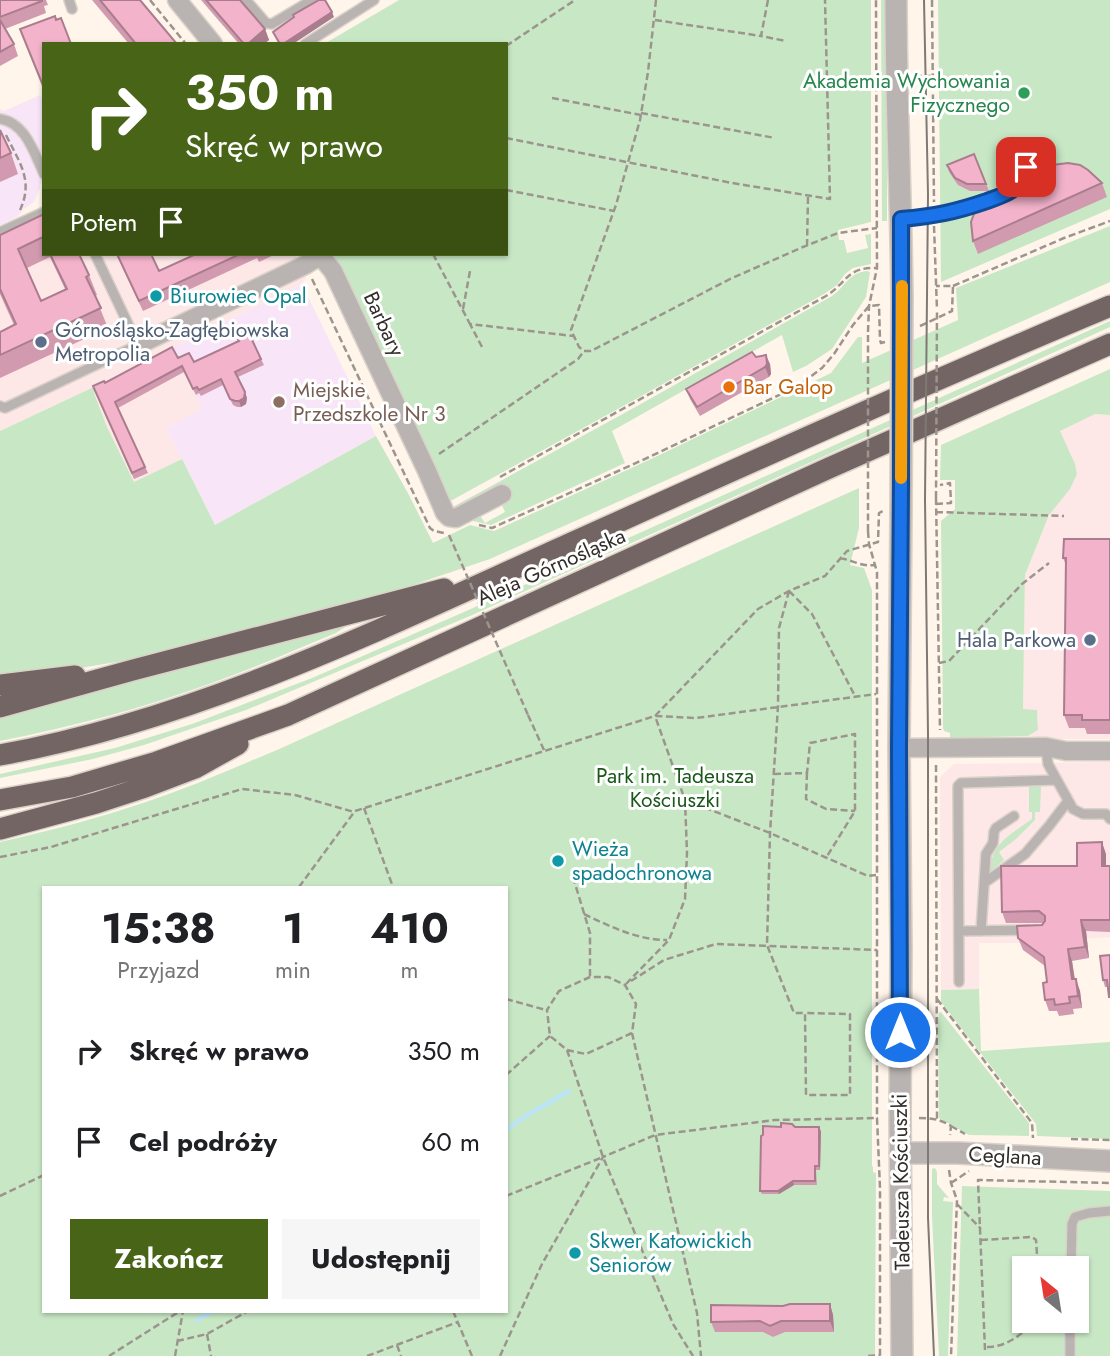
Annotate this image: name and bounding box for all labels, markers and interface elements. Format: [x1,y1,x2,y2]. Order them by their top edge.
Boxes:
text: 350 m [185,58,334,128]
place label: Akademia Wychowania Fizycznego [803,66,1010,120]
icon: right [70,70,161,161]
marker: Akademia Wychowania Fizycznego [1016,85,1032,101]
text: Skręć w prawo [185,123,383,169]
pin [996,137,1056,197]
icon: arrive [1007,148,1045,186]
text: Potem [70,203,138,241]
icon: arrive [152,203,190,241]
place label: Biurowiec Opal [170,281,307,311]
street label: Barbary [356,287,412,362]
marker: Biurowiec Opal [148,288,164,304]
place label: Górnośląsko-Zagłębiowska Metropolia [55,315,289,369]
marker: Górnośląsko-Zagłębiowska Metropolia [33,334,49,350]
place label: Bar Galop [743,372,833,402]
place label: Miejskie Przedszkole Nr 3 [293,375,446,429]
marker: Bar Galop [721,379,737,395]
marker: Miejskie Przedszkole Nr 3 [271,394,287,410]
street label: Aleja Górnośląska [472,521,630,613]
place label: Hala Parkowa [957,625,1076,655]
marker: Hala Parkowa [1082,632,1098,648]
park label: Park im. Tadeusza Kościuszki [596,761,754,815]
place label: Wieża spadochronowa [572,834,712,888]
marker: Wieża spadochronowa [550,853,566,869]
text: 15:38 [101,898,216,959]
text: 1 [282,898,304,959]
text: 410 [370,898,449,959]
text: Przyjazd [117,953,200,987]
text: min [275,953,311,987]
text: m [400,953,418,987]
position arrow [863,995,937,1069]
icon: right [70,1032,108,1070]
text: Skręć w prawo [129,1032,309,1070]
text: 350 m [407,1032,480,1070]
street label: Tadeusza Kościuszki [884,1093,918,1271]
icon: arrive [70,1123,108,1161]
text: Cel podróży [129,1123,277,1161]
text: 60 m [421,1123,480,1161]
street label: Ceglana [968,1139,1042,1173]
button: Zakończ [70,1219,268,1299]
button: Udostępnij [282,1219,480,1299]
place label: Skwer Katowickich Seniorów [589,1226,752,1280]
marker: Skwer Katowickich Seniorów [567,1245,583,1261]
north arrow [1012,1256,1088,1334]
map controls [1012,1256,1089,1333]

